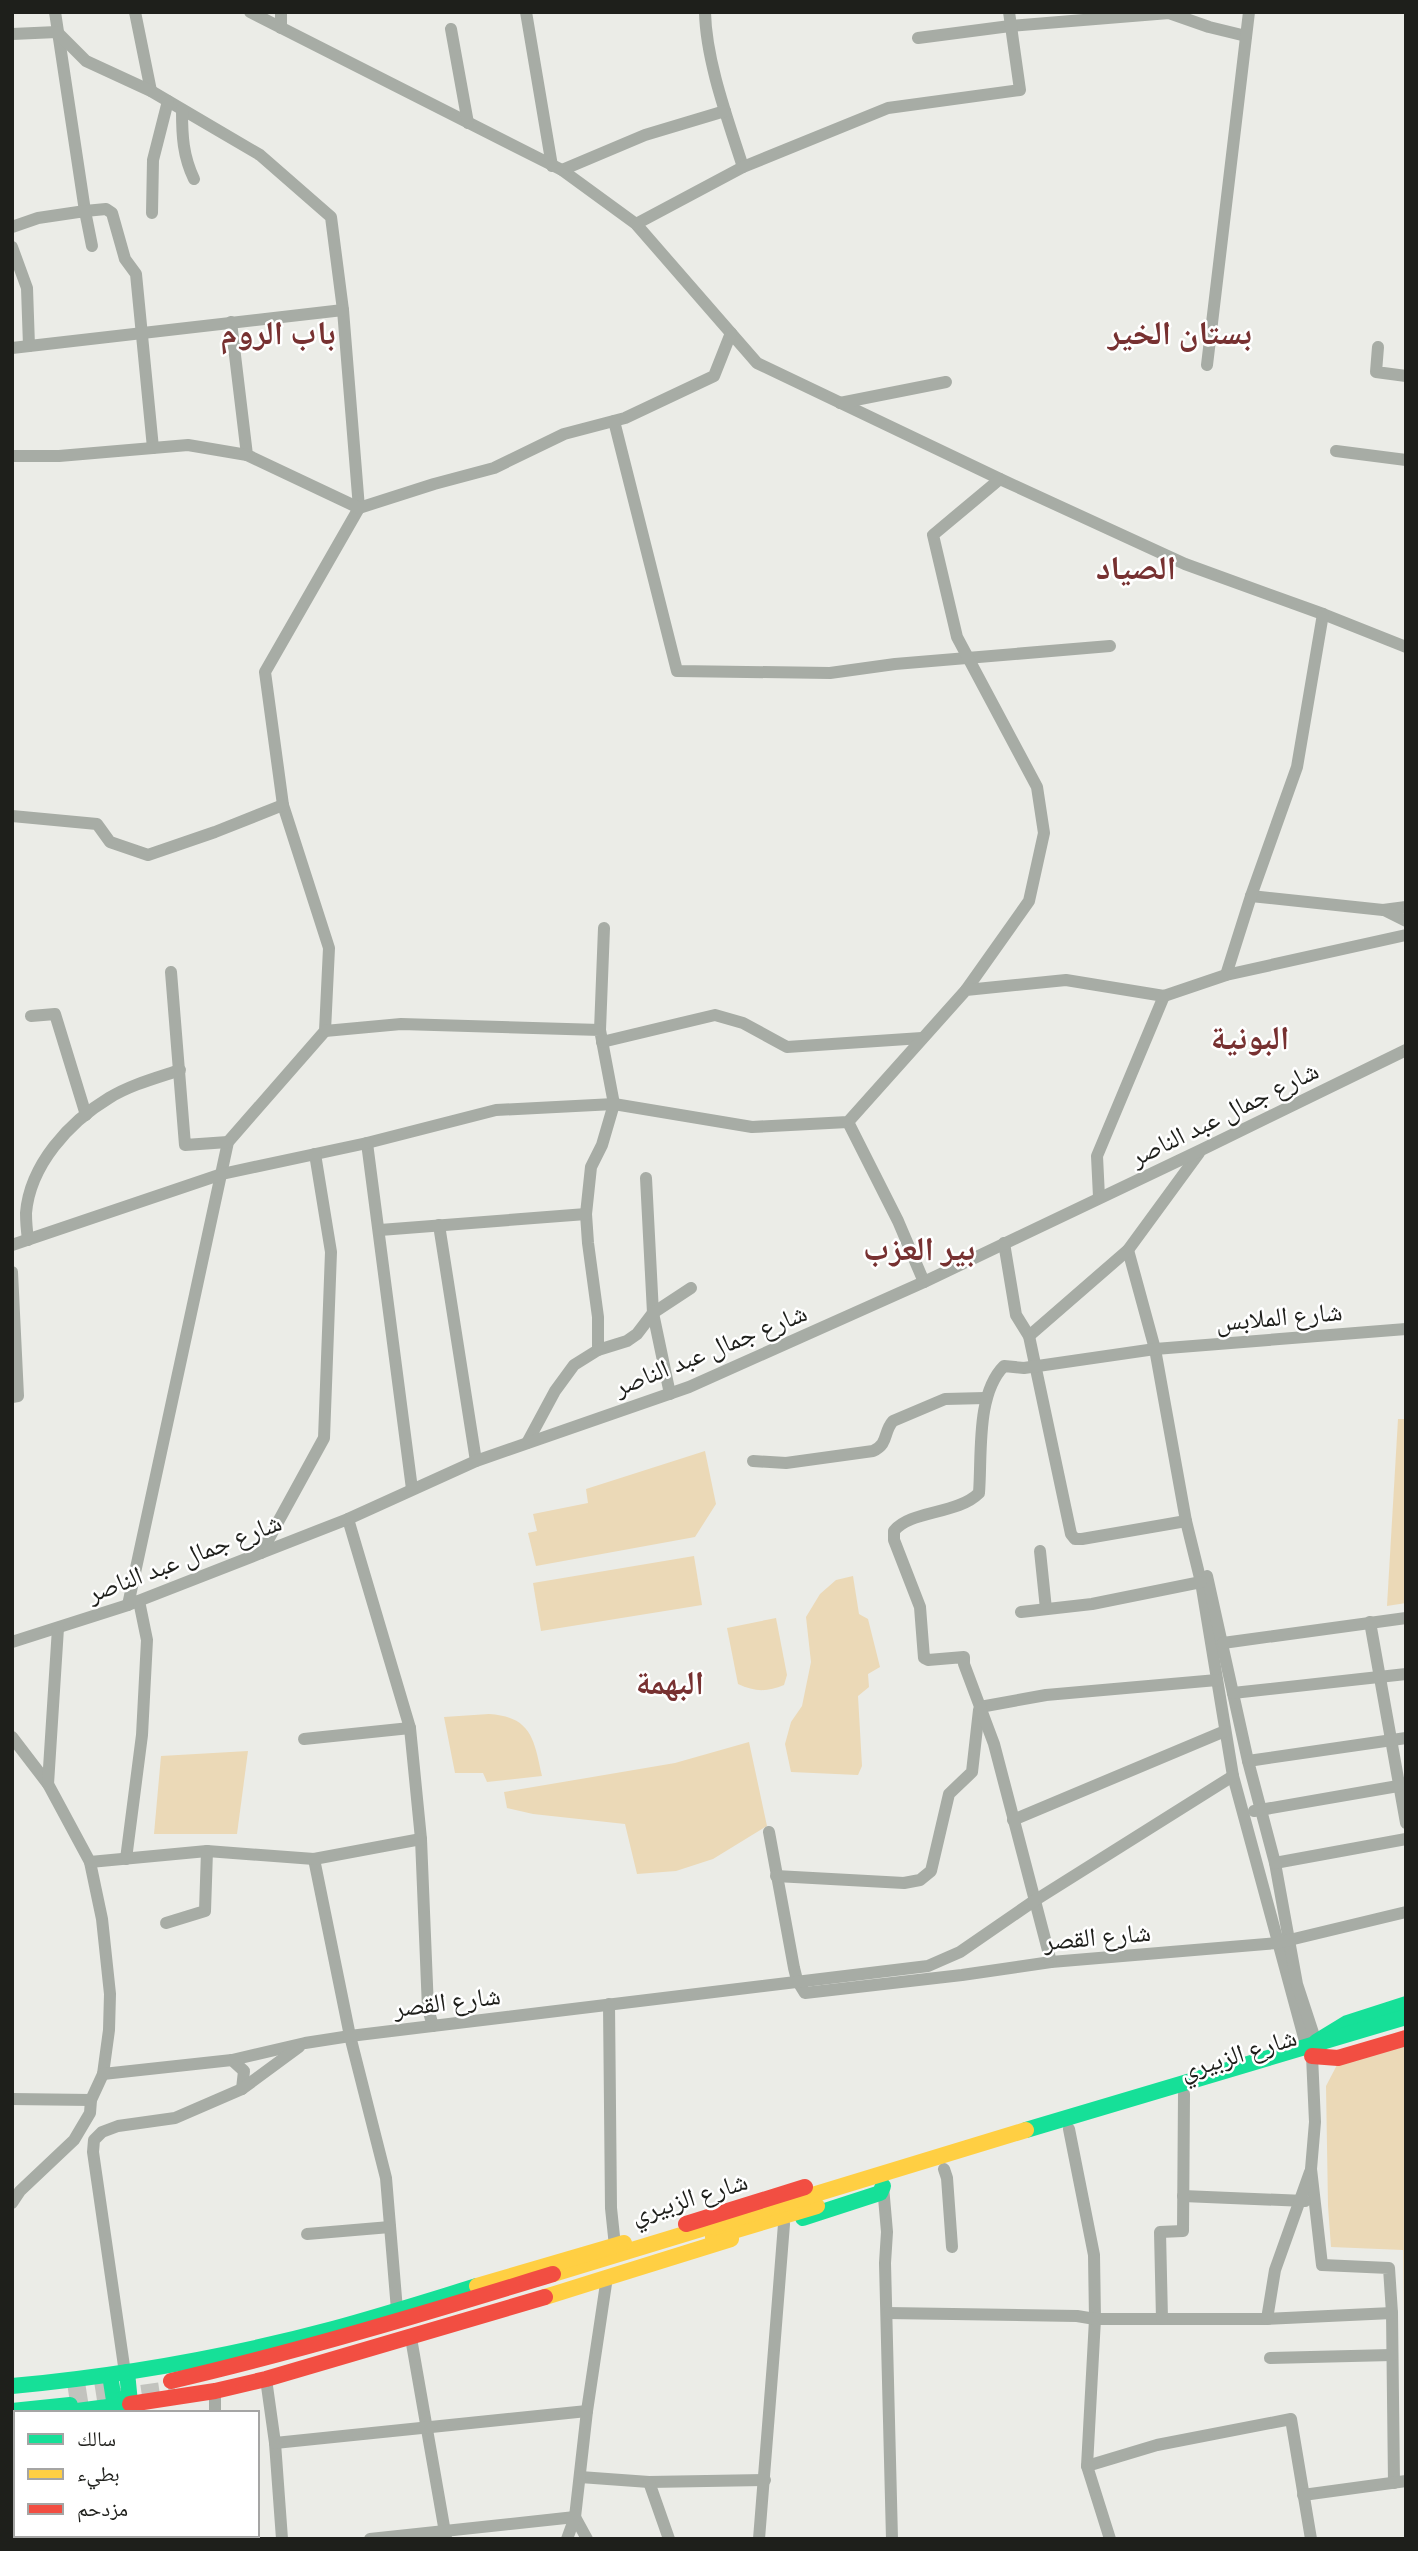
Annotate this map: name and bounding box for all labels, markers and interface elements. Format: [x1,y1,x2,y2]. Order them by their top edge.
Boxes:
district label: باب الروم [221,307,335,357]
district label: بستان الخير [1106,307,1252,357]
district label: الصياد [1096,542,1176,592]
district label: البونية [1211,1012,1289,1062]
street label: شارع جمال عبد الناصر [1122,1050,1325,1176]
district label: بير العزب [863,1223,975,1273]
street label: شارع الملابس [1214,1291,1344,1341]
street label: شارع جمال عبد الناصر [606,1292,813,1406]
street label: شارع جمال عبد الناصر [80,1502,287,1612]
district label: البهمة [636,1657,704,1707]
street label: شارع القصر [1041,1912,1152,1960]
street label: شارع القصر [390,1975,503,2027]
street label: شارع الزبيري [1175,2017,1302,2091]
street label: شارع الزبيري [626,2161,753,2235]
legend [14,2411,259,2537]
text: سالك [77,2422,116,2454]
text: بطيء [77,2457,120,2490]
text: مزدحم [77,2492,128,2524]

